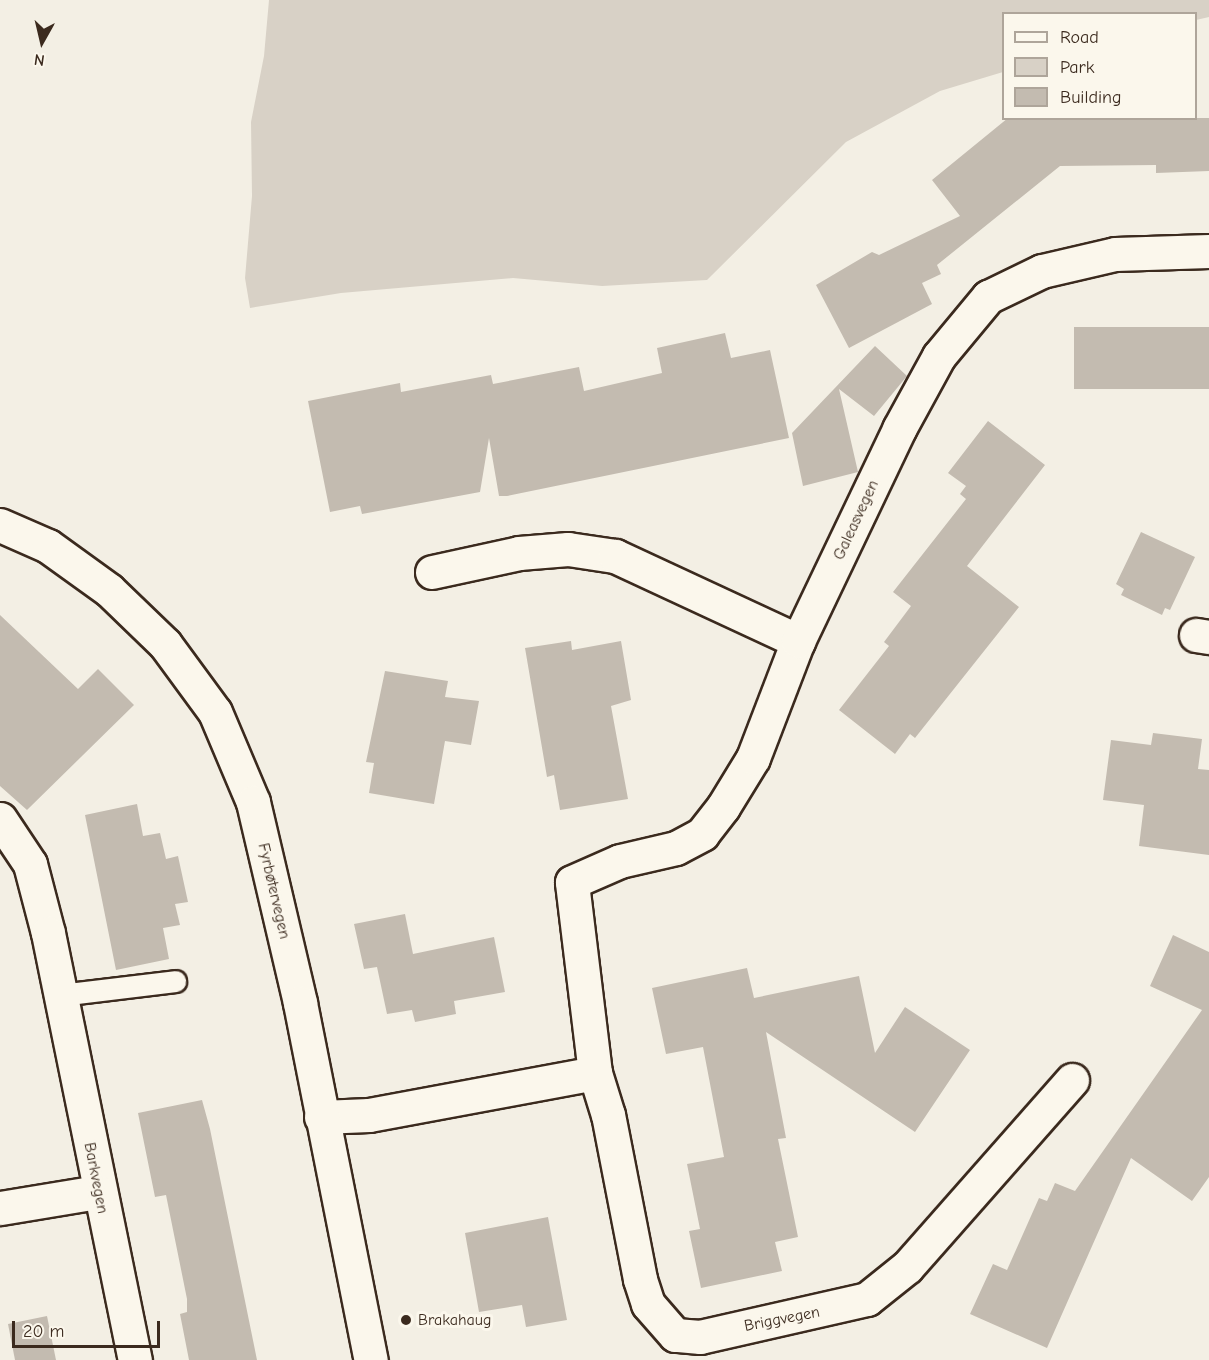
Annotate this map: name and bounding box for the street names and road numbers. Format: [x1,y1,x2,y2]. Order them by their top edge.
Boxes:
street label: Galeasvegen [829,477,883,563]
street label: Fyrbøtervegen [254,841,294,941]
street label: Barkvegen [80,1141,112,1215]
street label: Briggvegen [743,1302,821,1336]

